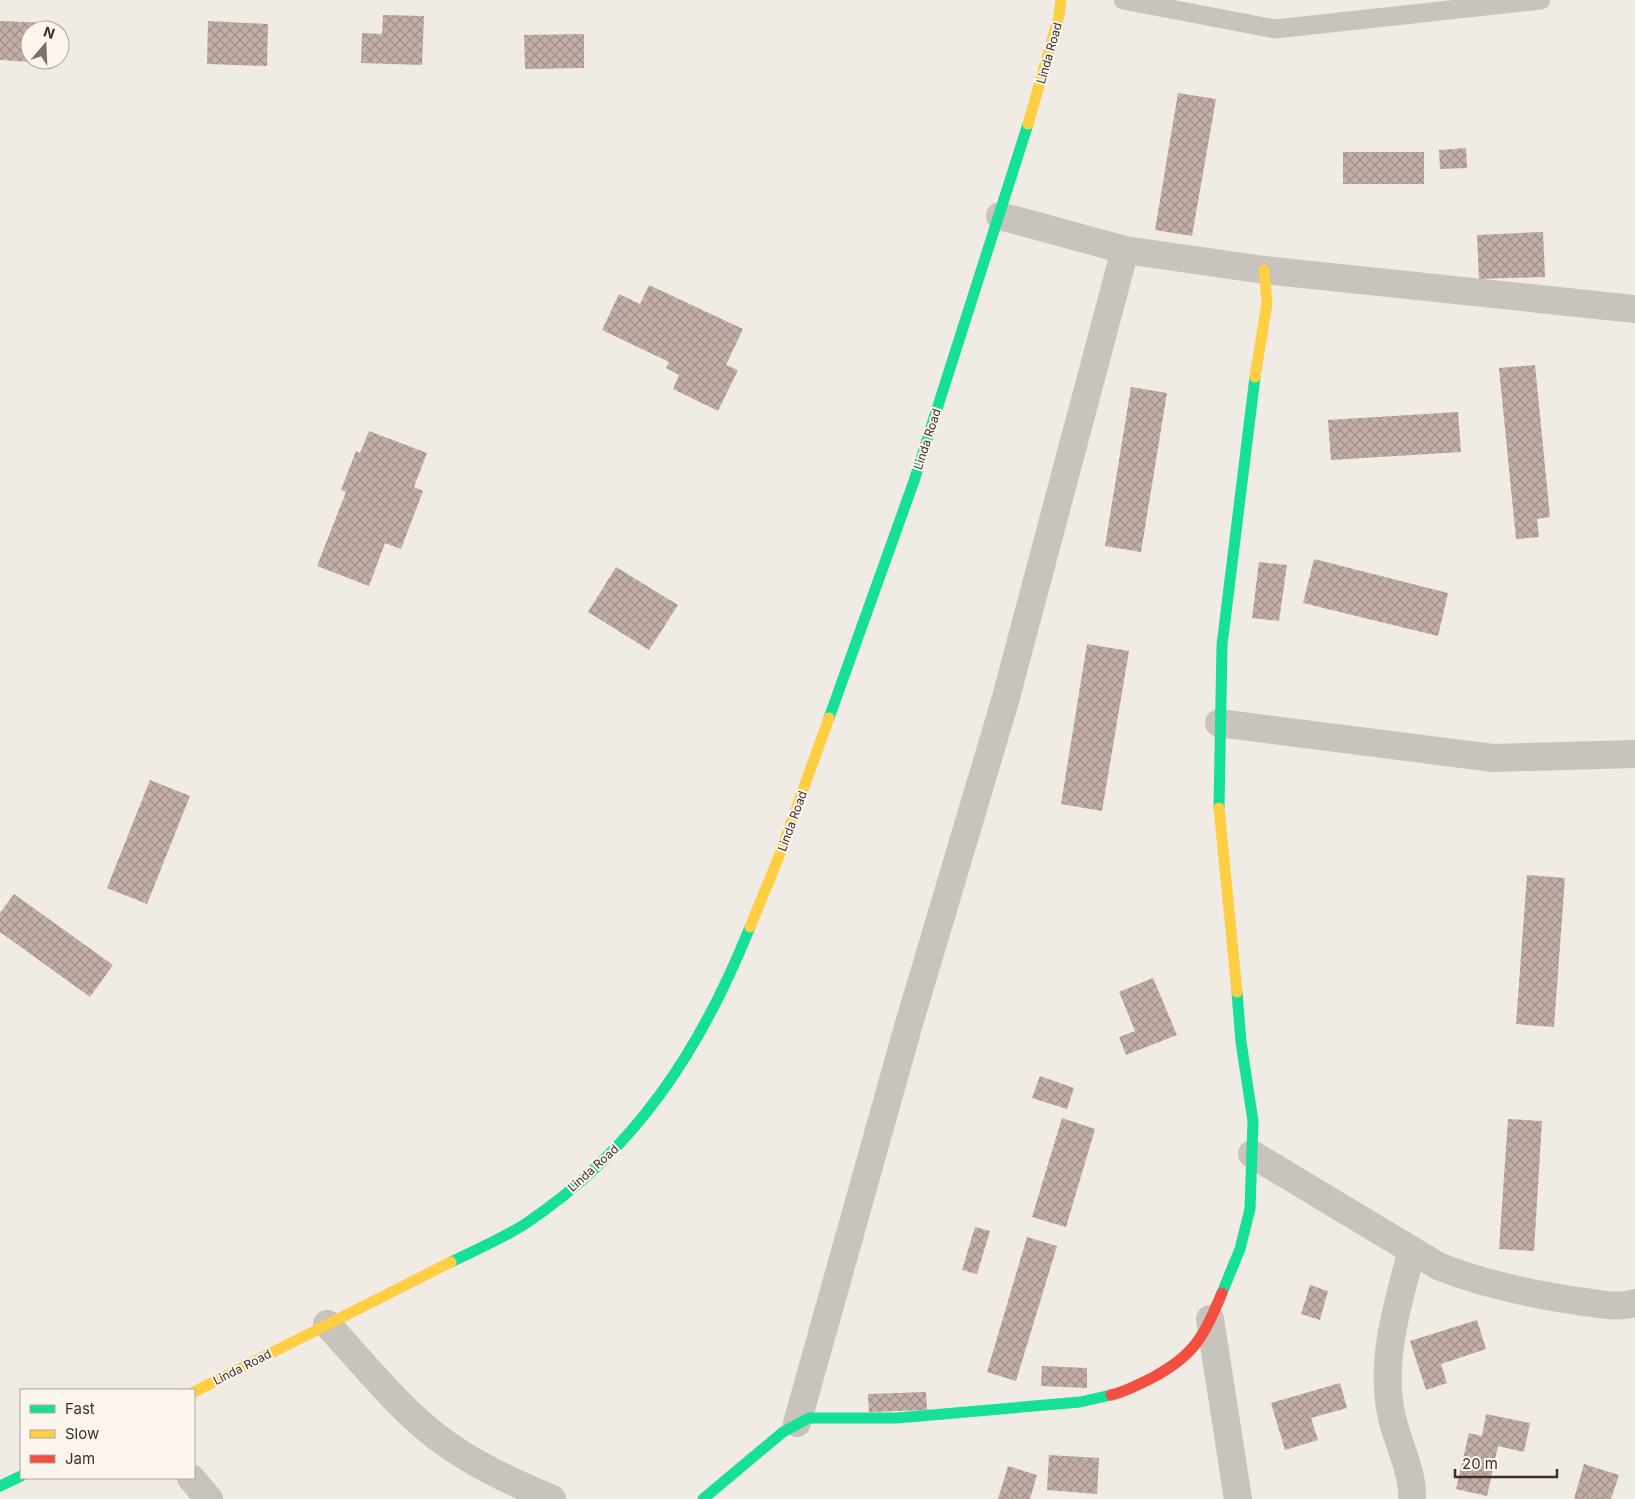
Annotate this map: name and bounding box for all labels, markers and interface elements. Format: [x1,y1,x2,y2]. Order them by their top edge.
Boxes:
north arrow [20,20,70,70]
street label: Linda Road [1033,21,1065,85]
text: N [42,22,57,42]
street label: Linda Road [910,407,944,471]
street label: Linda Road [774,789,810,853]
street label: Linda Road [565,1141,621,1195]
street label: Linda Road [210,1346,274,1388]
legend [20,1389,195,1479]
text: Fast [65,1399,95,1418]
text: Slow [65,1424,99,1443]
scale bar [1455,1446,1558,1478]
text: Jam [65,1449,95,1468]
text: 20 m [1462,1454,1498,1473]

